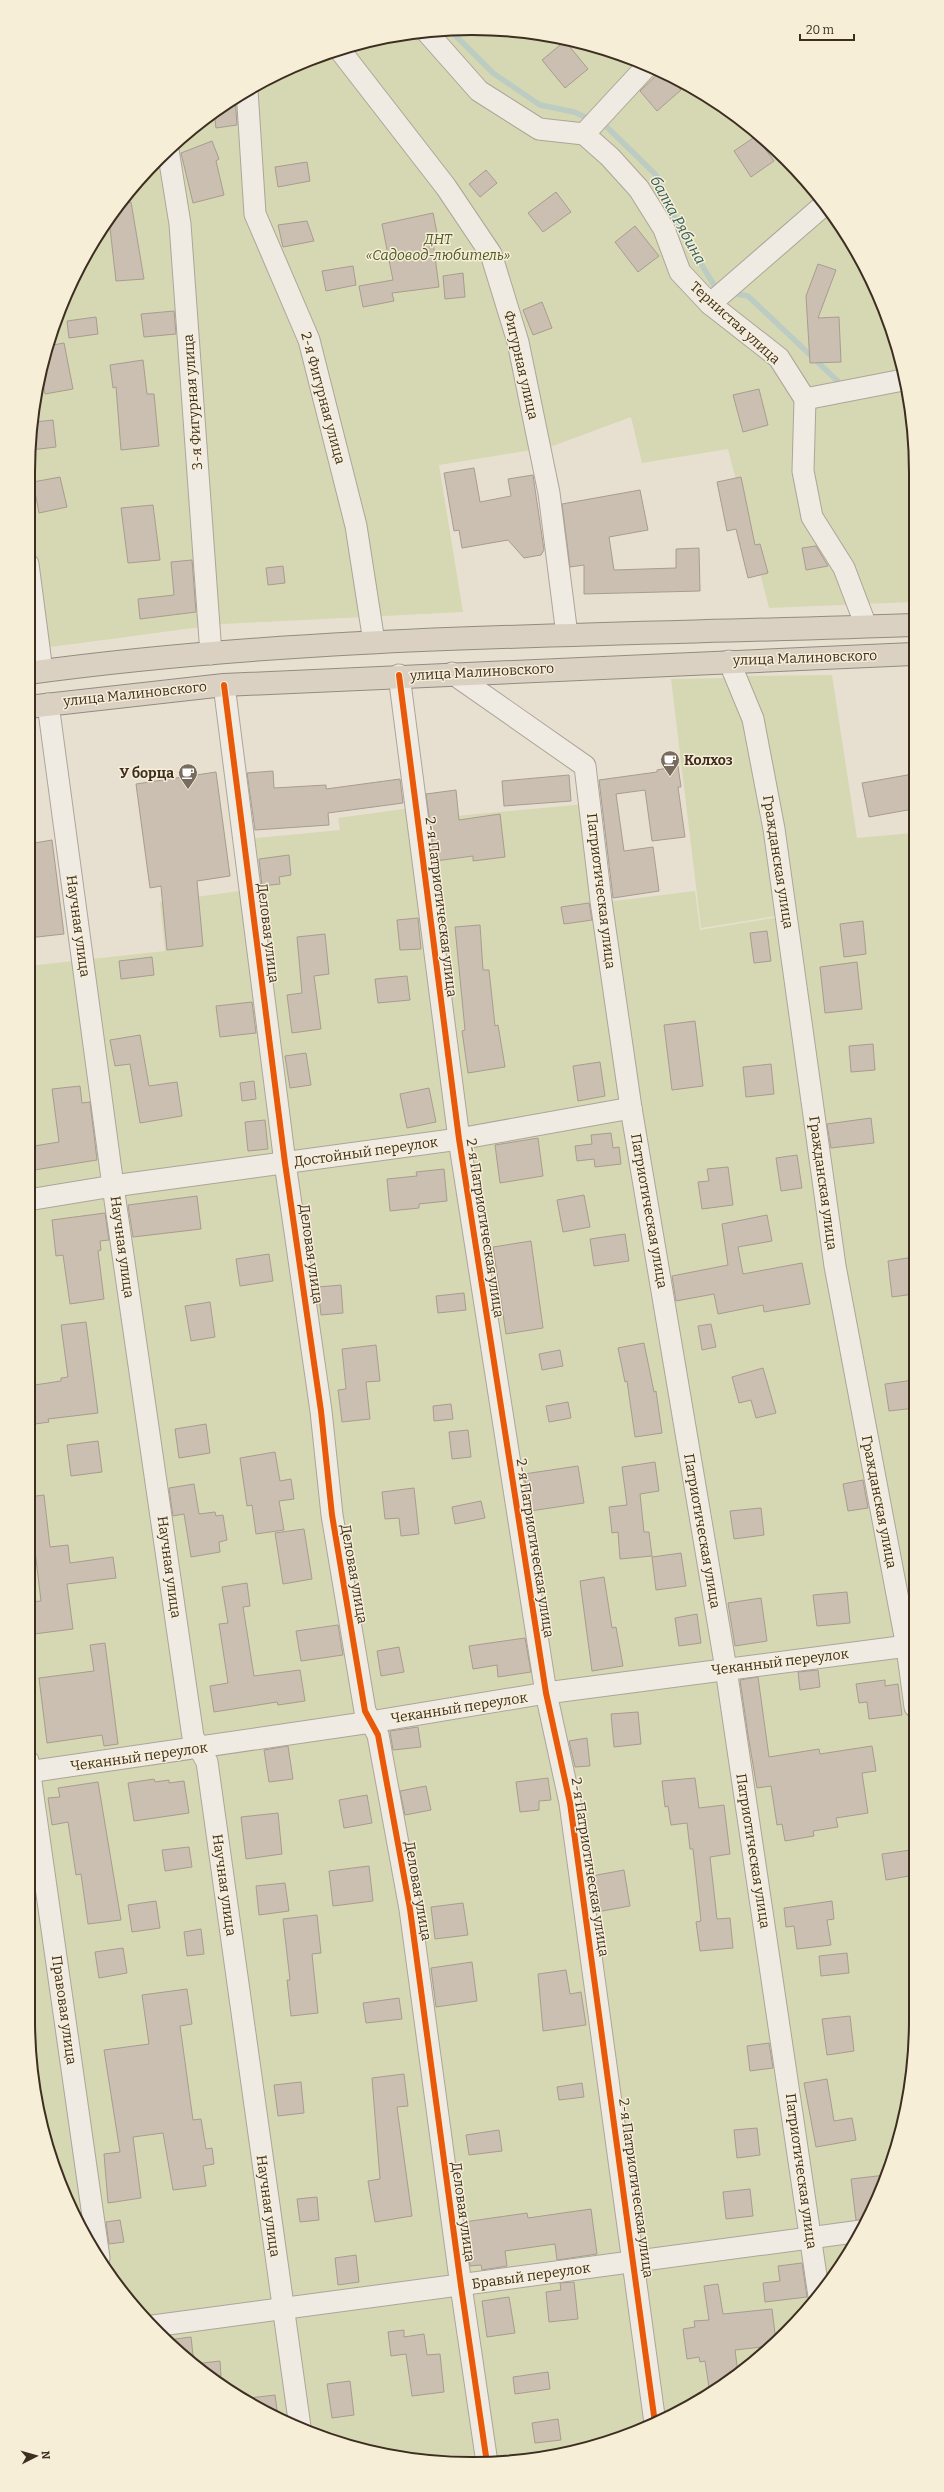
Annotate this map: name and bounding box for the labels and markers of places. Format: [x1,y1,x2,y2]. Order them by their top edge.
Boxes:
cafe icon: Колхоз [659,749,681,777]
place label: Колхоз [684,752,733,769]
cafe icon: У борца [177,762,199,790]
place label: У борца [120,765,174,782]

